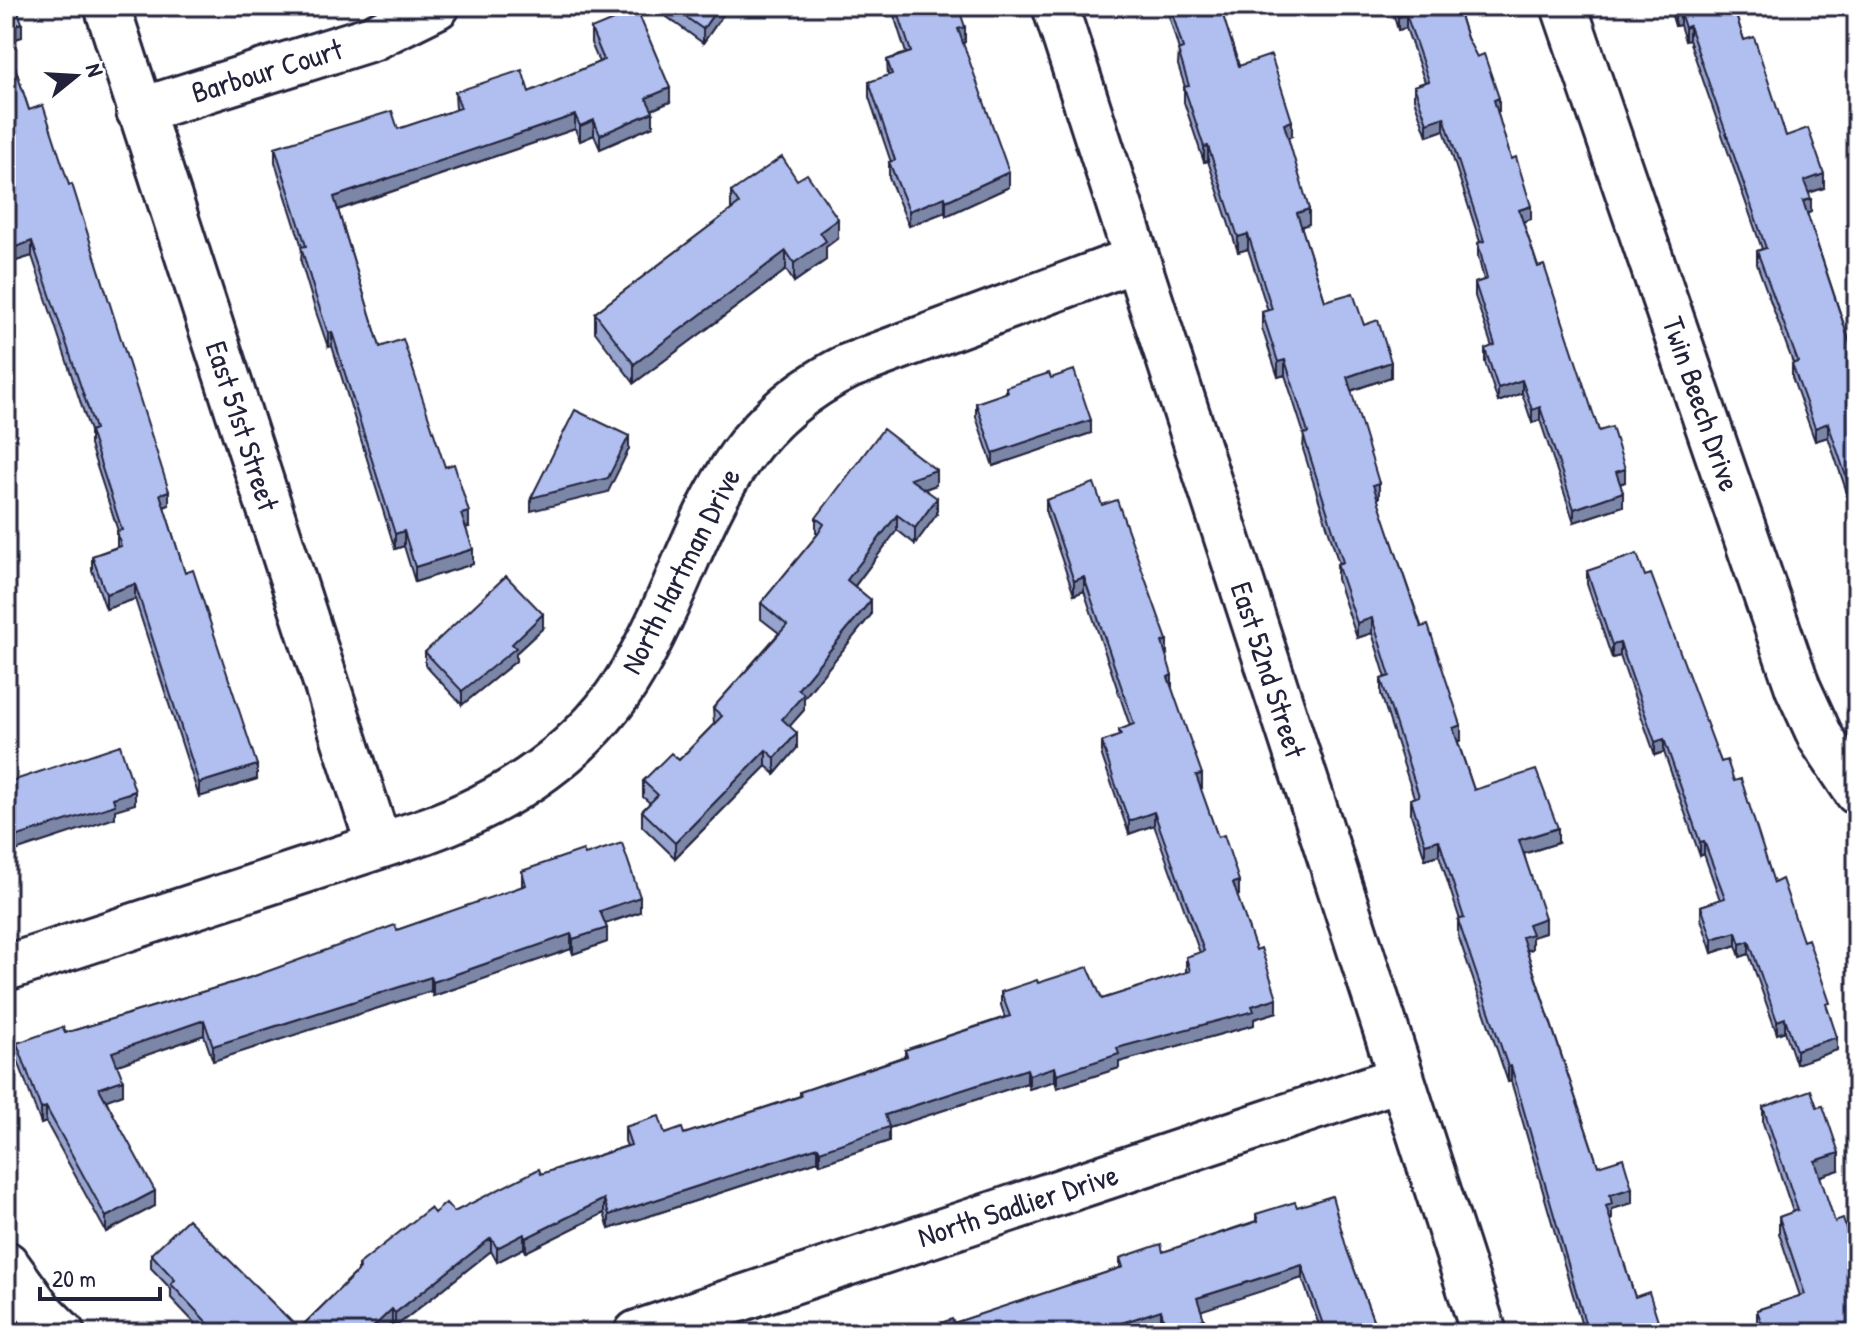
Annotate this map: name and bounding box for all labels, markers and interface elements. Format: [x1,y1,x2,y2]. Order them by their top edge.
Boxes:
street label: Barbour Court [186,28,348,112]
north arrow [36,36,116,116]
text: N [79,60,111,80]
street label: Twin Beech Drive [1653,311,1750,496]
street label: East 51st Street [197,336,289,516]
street label: North Hartman Drive [611,461,749,680]
street label: East 52nd Street [1222,577,1316,763]
street label: North Sadlier Drive [913,1154,1123,1256]
scale bar [40,1251,160,1301]
text: 20 m [52,1262,96,1294]

